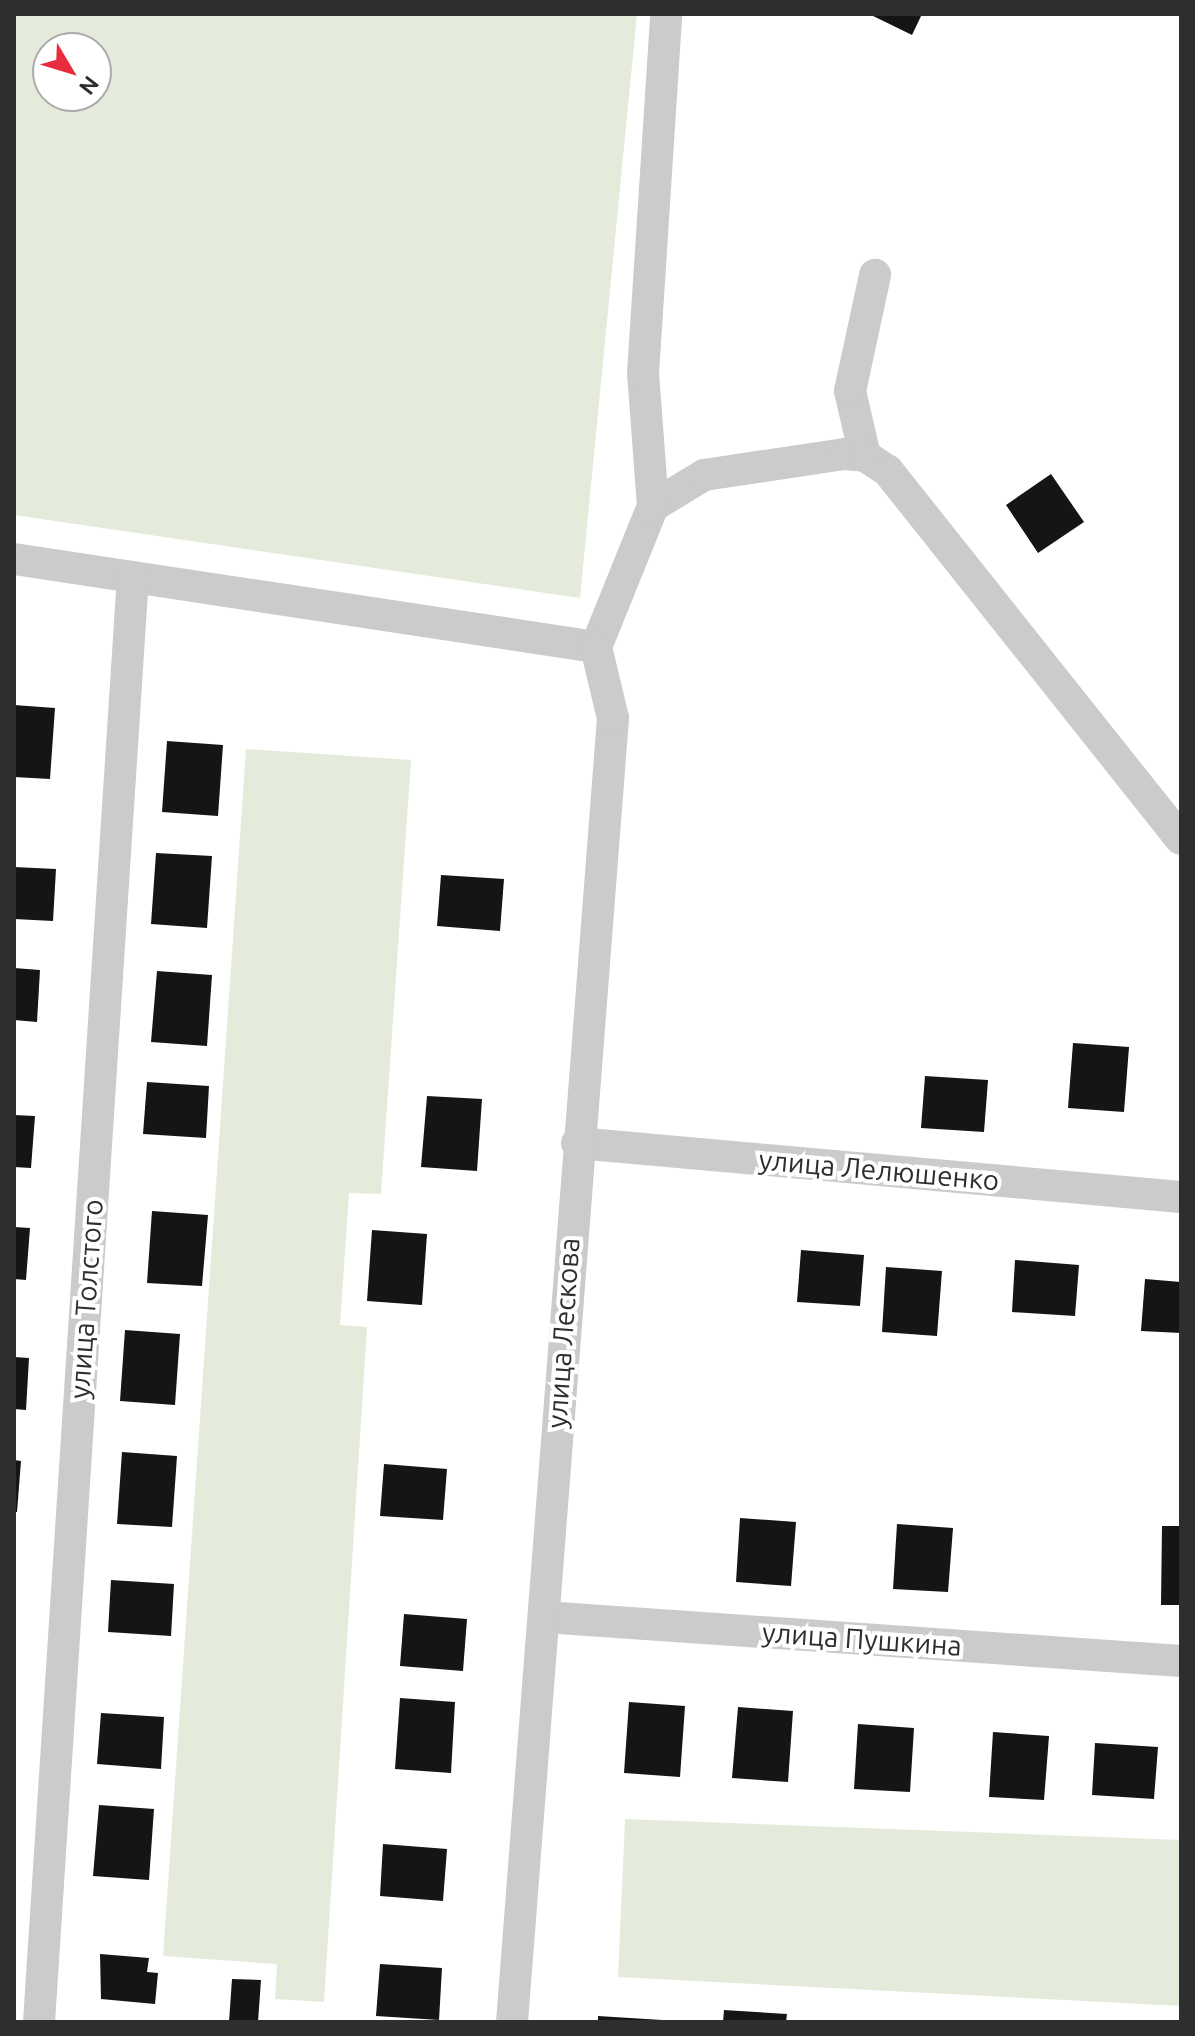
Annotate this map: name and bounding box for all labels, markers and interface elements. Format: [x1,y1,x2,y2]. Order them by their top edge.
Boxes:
north arrow [32,32,112,112]
text: N [75,72,105,100]
street label: улица Лелюшенко [757,1143,1001,1197]
street label: улица Толстого [62,1198,110,1400]
street label: улица Лескова [540,1237,586,1429]
street label: улица Пушкина [761,1615,963,1663]

